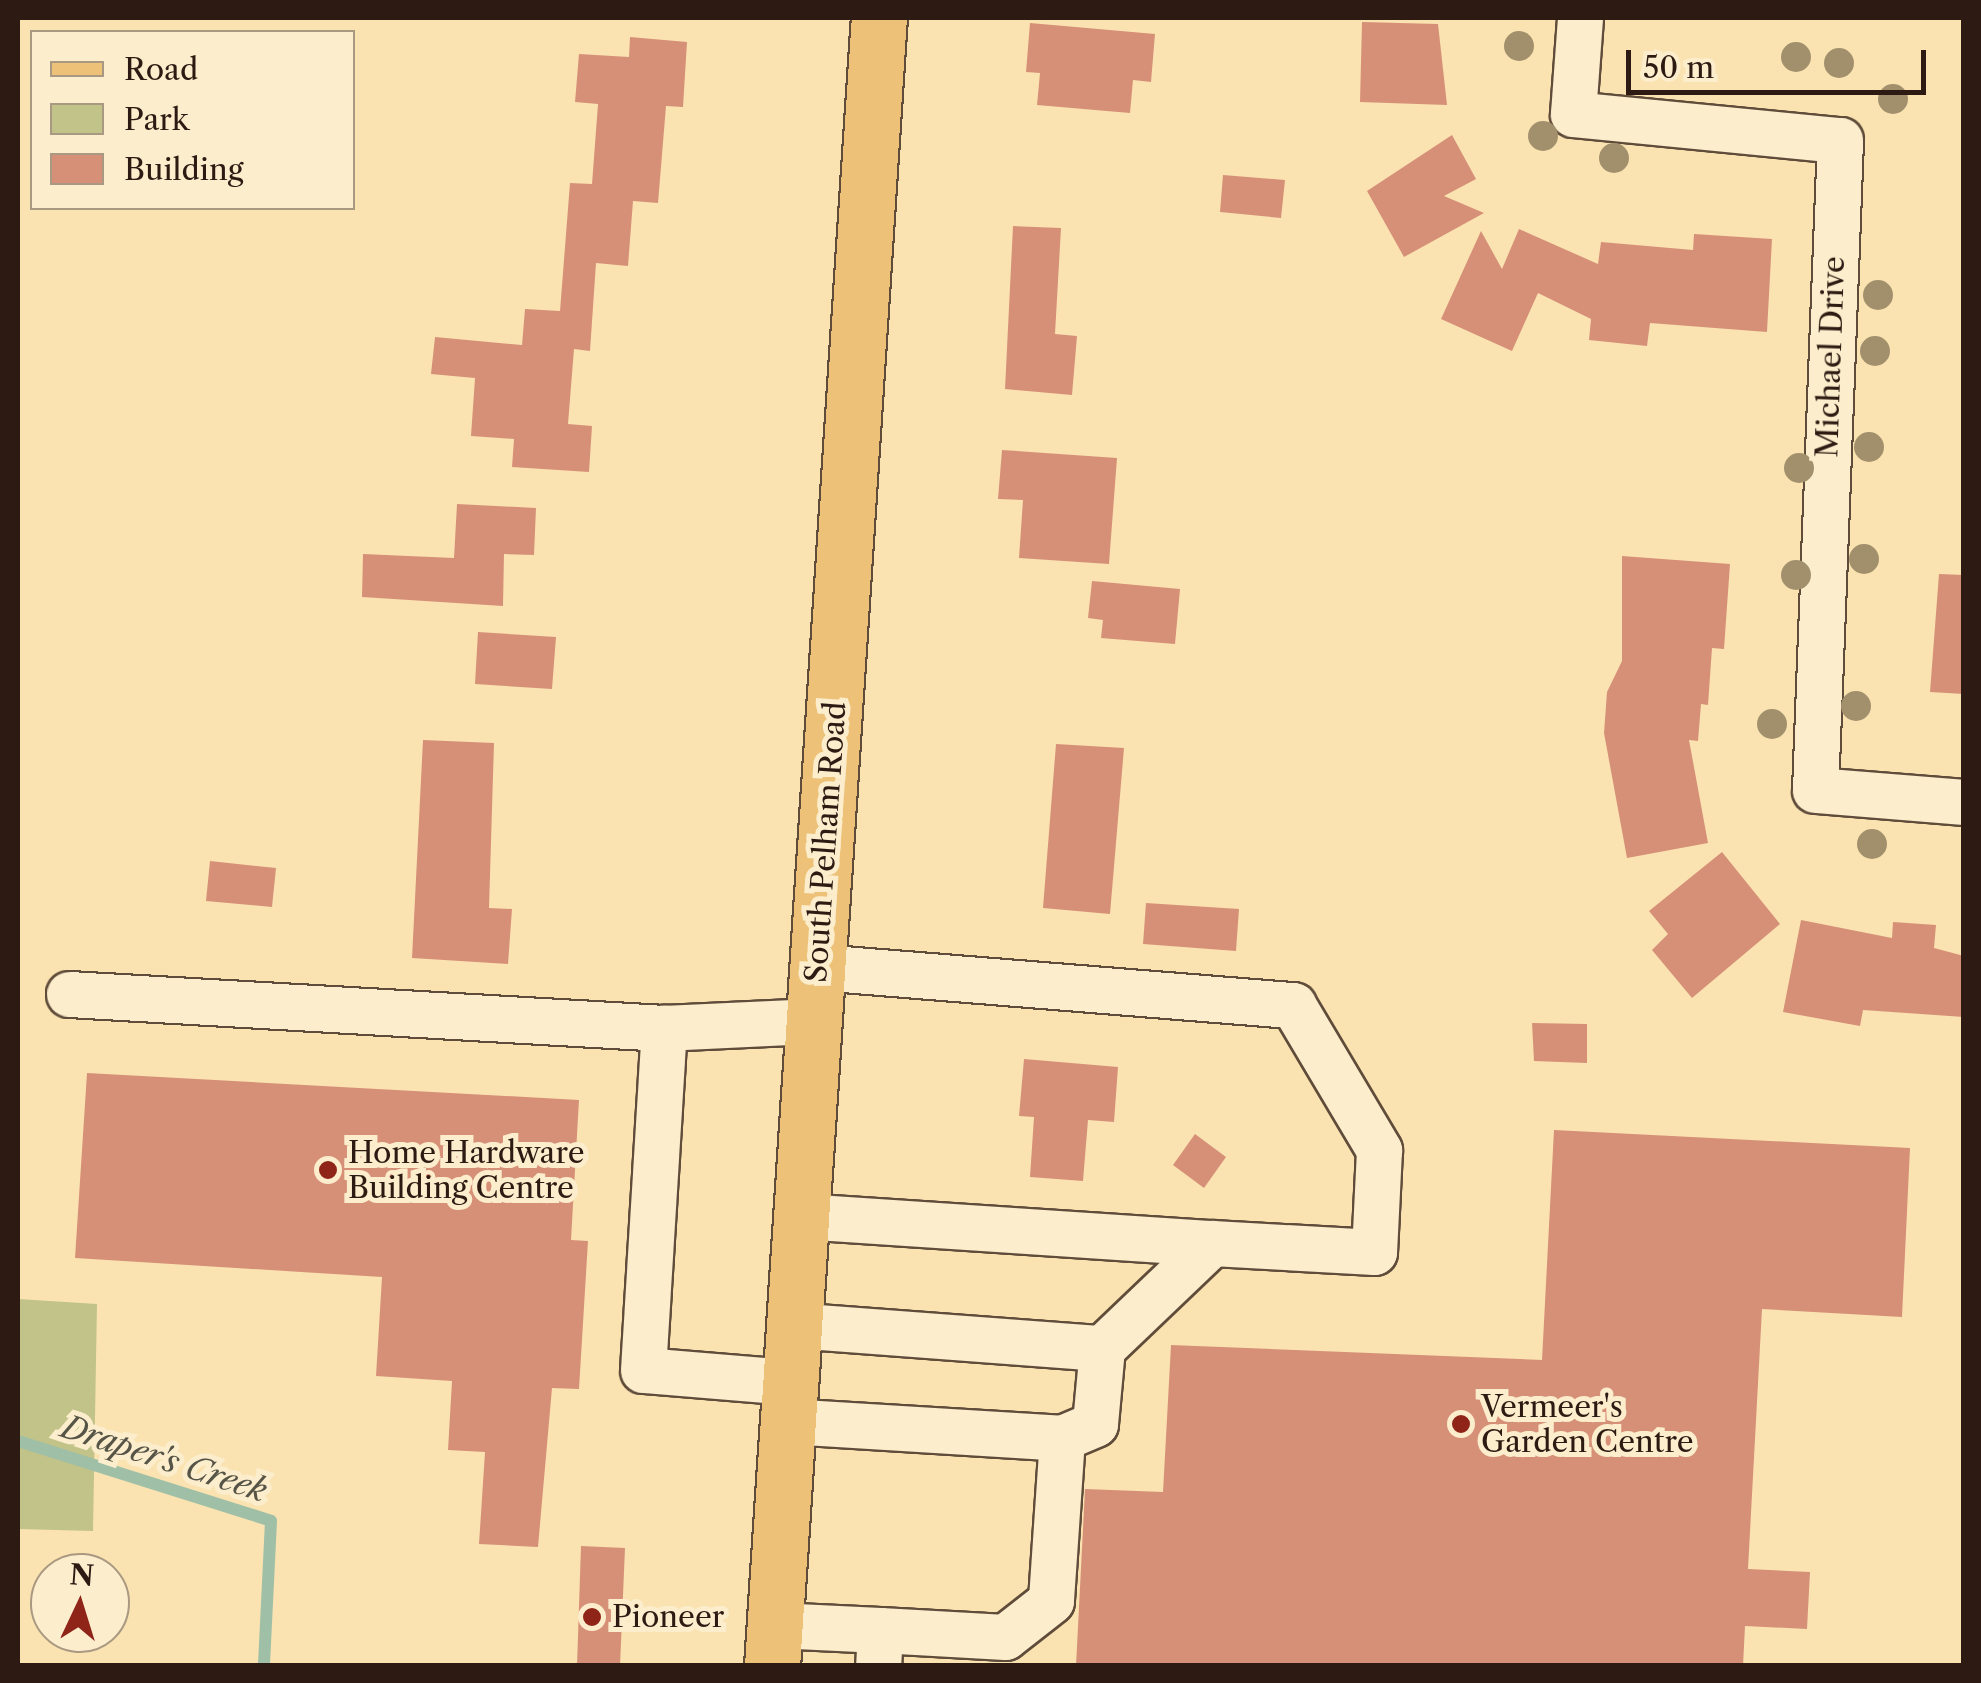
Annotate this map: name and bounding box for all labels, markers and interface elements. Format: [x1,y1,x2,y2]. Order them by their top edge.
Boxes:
legend [30,30,355,210]
scale bar [1631,30,1931,92]
text: 50 m [1643,49,1714,86]
text: Road [124,51,198,88]
text: Park [124,101,189,138]
text: Building [124,151,244,188]
street label: Michael Drive [1809,256,1853,458]
street label: South Pelham Road [798,700,854,984]
place label: Home Hardware Building Centre [348,1135,584,1206]
marker: Home Hardware Building Centre [317,1159,339,1181]
place label: Vermeer's Garden Centre [1481,1389,1693,1460]
water label: Draper's Creek [57,1408,271,1510]
marker: Vermeer's Garden Centre [1450,1413,1472,1435]
north arrow [30,1553,130,1653]
text: N [69,1557,95,1593]
place label: Pioneer [612,1599,724,1635]
marker: Pioneer [581,1606,603,1628]

